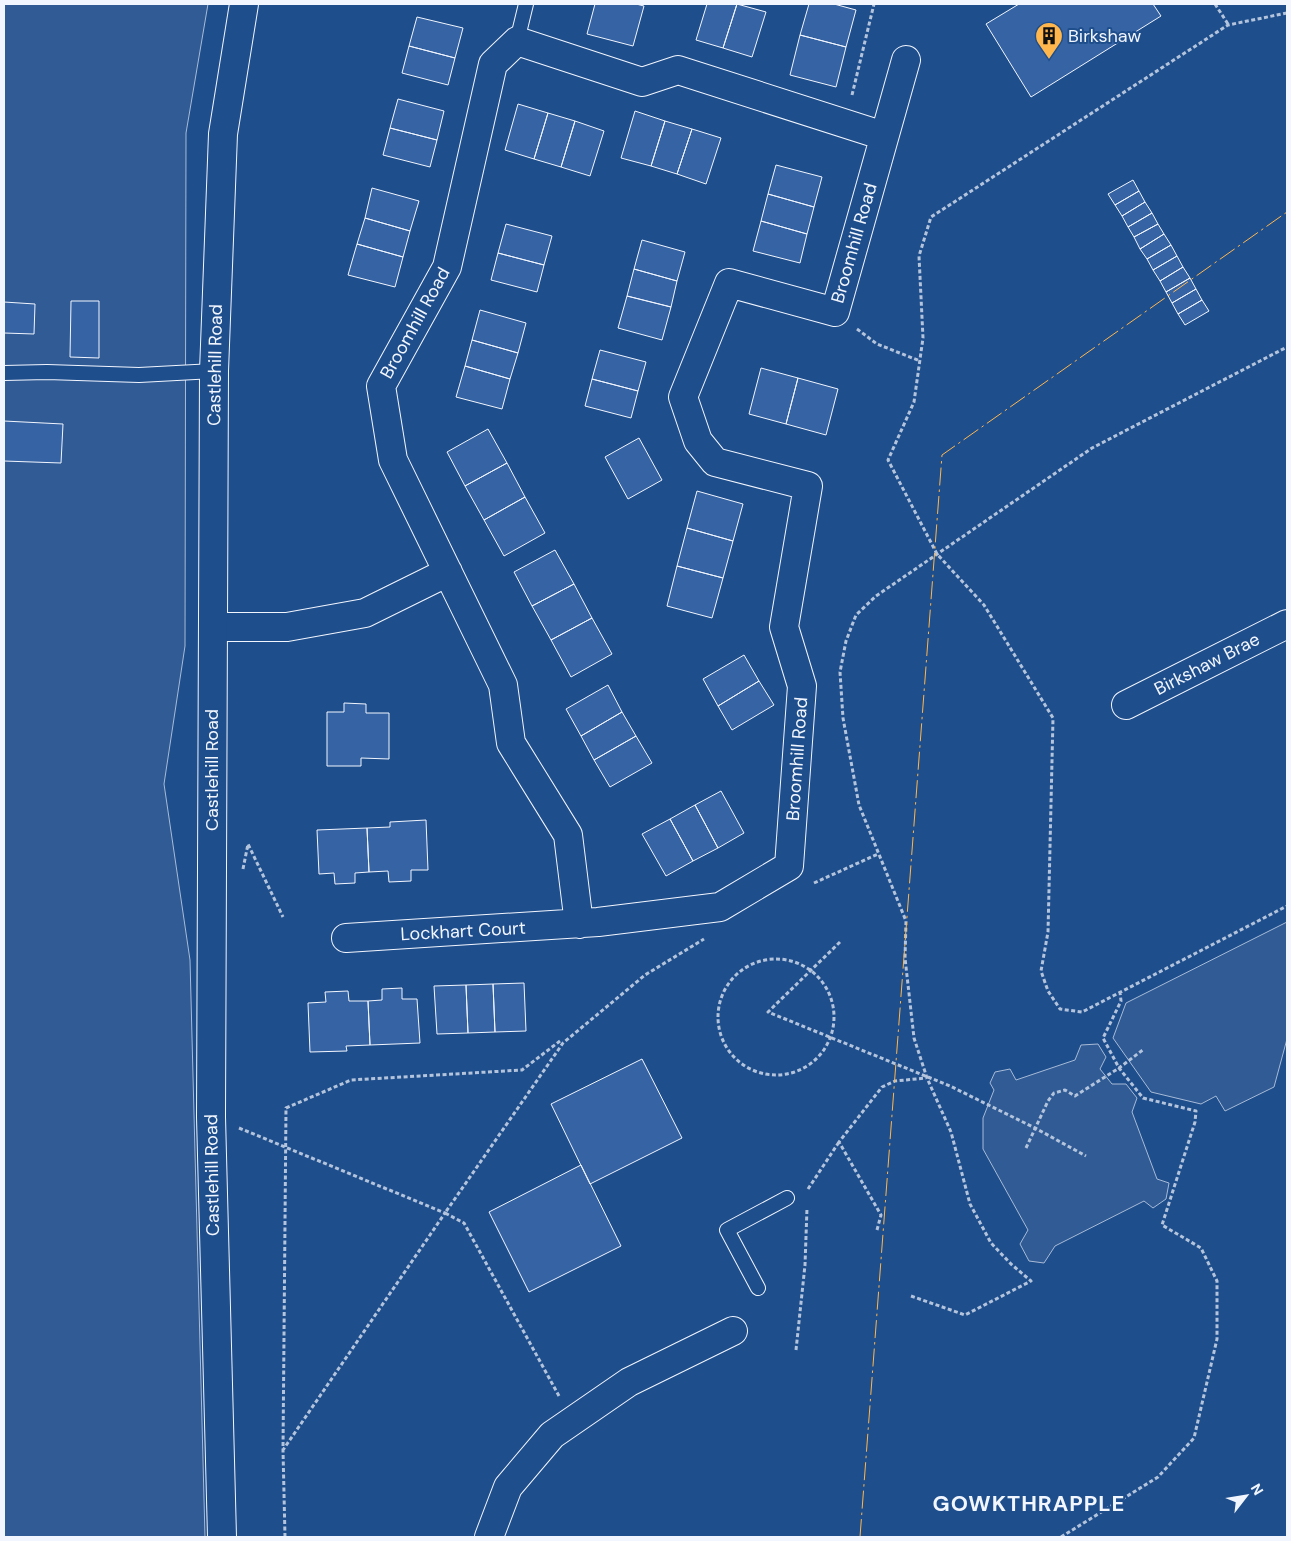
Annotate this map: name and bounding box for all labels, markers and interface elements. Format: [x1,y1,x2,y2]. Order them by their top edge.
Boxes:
building icon: Birkshaw [1034,21,1064,60]
place label: Birkshaw [1068,24,1141,48]
street label: Broomhill Road [825,180,883,306]
street label: Broomhill Road [374,263,456,383]
street label: Castlehill Road [202,304,228,426]
street label: Birkshaw Brae [1150,627,1264,701]
street label: Broomhill Road [781,696,813,822]
street label: Castlehill Road [200,709,224,831]
street label: Lockhart Court [400,916,526,946]
street label: Castlehill Road [199,1114,225,1236]
north arrow [1221,1471,1271,1521]
text: N [1247,1480,1267,1498]
district label: GOWKTHRAPPLE [933,1489,1125,1518]

